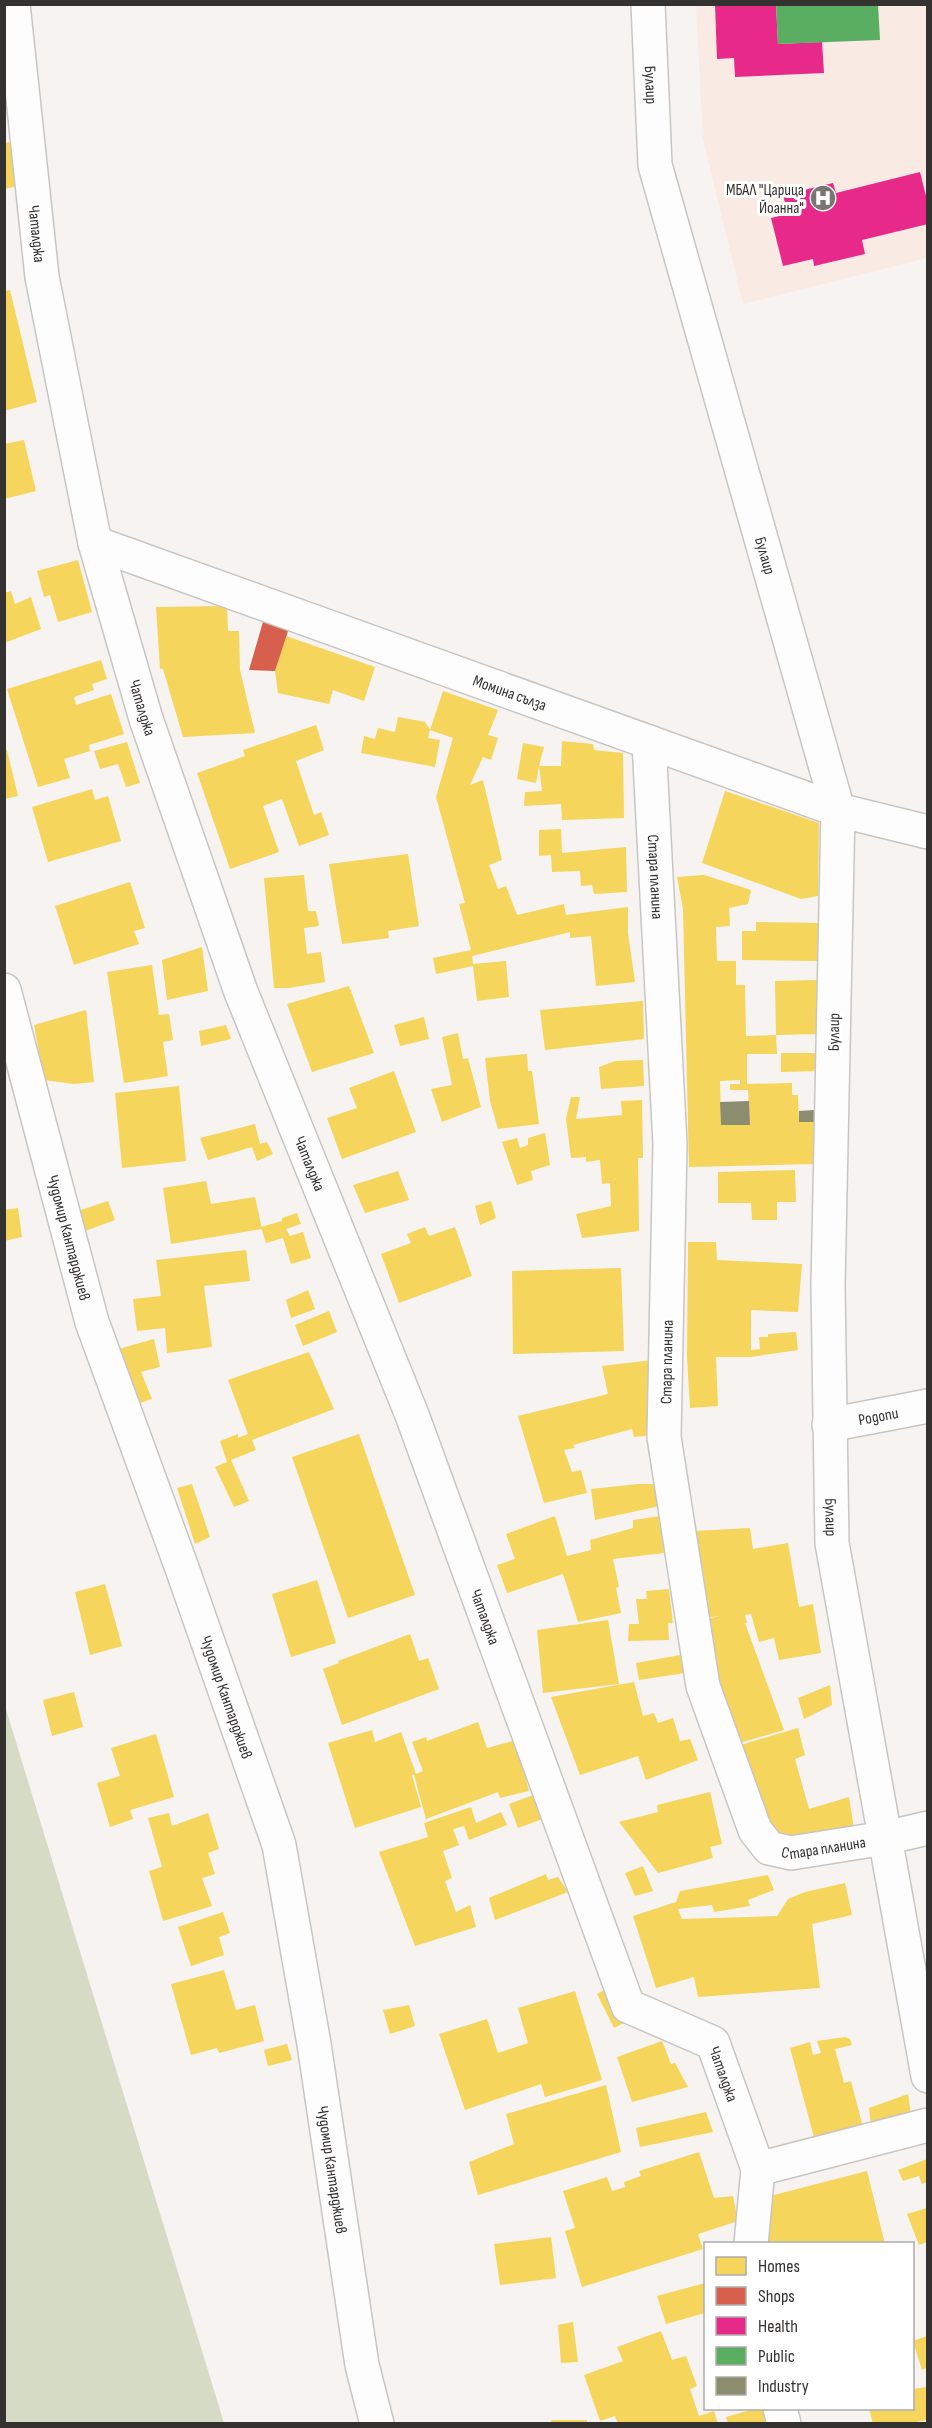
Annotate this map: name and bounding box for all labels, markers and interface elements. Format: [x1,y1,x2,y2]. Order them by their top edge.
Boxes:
street label: Булаир [640,65,660,105]
place label: МБАЛ "Царица Йоанна" [726,181,804,218]
hospital icon: МБАЛ "Царица Йоанна" [808,183,838,213]
street label: Чаталджа [23,204,48,263]
street label: Булаир [750,535,779,577]
street label: Момина сълза [470,672,549,715]
street label: Чаталджа [124,678,159,738]
street label: Стара планина [643,834,666,920]
street label: Булаир [825,1013,844,1051]
street label: Чаталджа [289,1134,329,1194]
street label: Чудомир Кантарджиев [42,1173,94,1303]
street label: Стара планина [657,1320,678,1404]
street label: Родопи [857,1404,900,1430]
street label: Булаир [820,1498,840,1537]
street label: Чаталджа [465,1587,503,1647]
street label: Чудомир Кантарджиев [195,1633,256,1761]
street label: Стара планина [779,1833,867,1864]
street label: Чаталджа [704,2044,741,2105]
street label: Чудомир Кантарджиев [312,2105,350,2235]
legend [704,2242,914,2410]
text: Homes [758,2256,800,2277]
text: Shops [758,2286,795,2307]
text: Health [758,2316,798,2337]
text: Public [758,2346,795,2367]
text: Industry [758,2376,809,2397]

